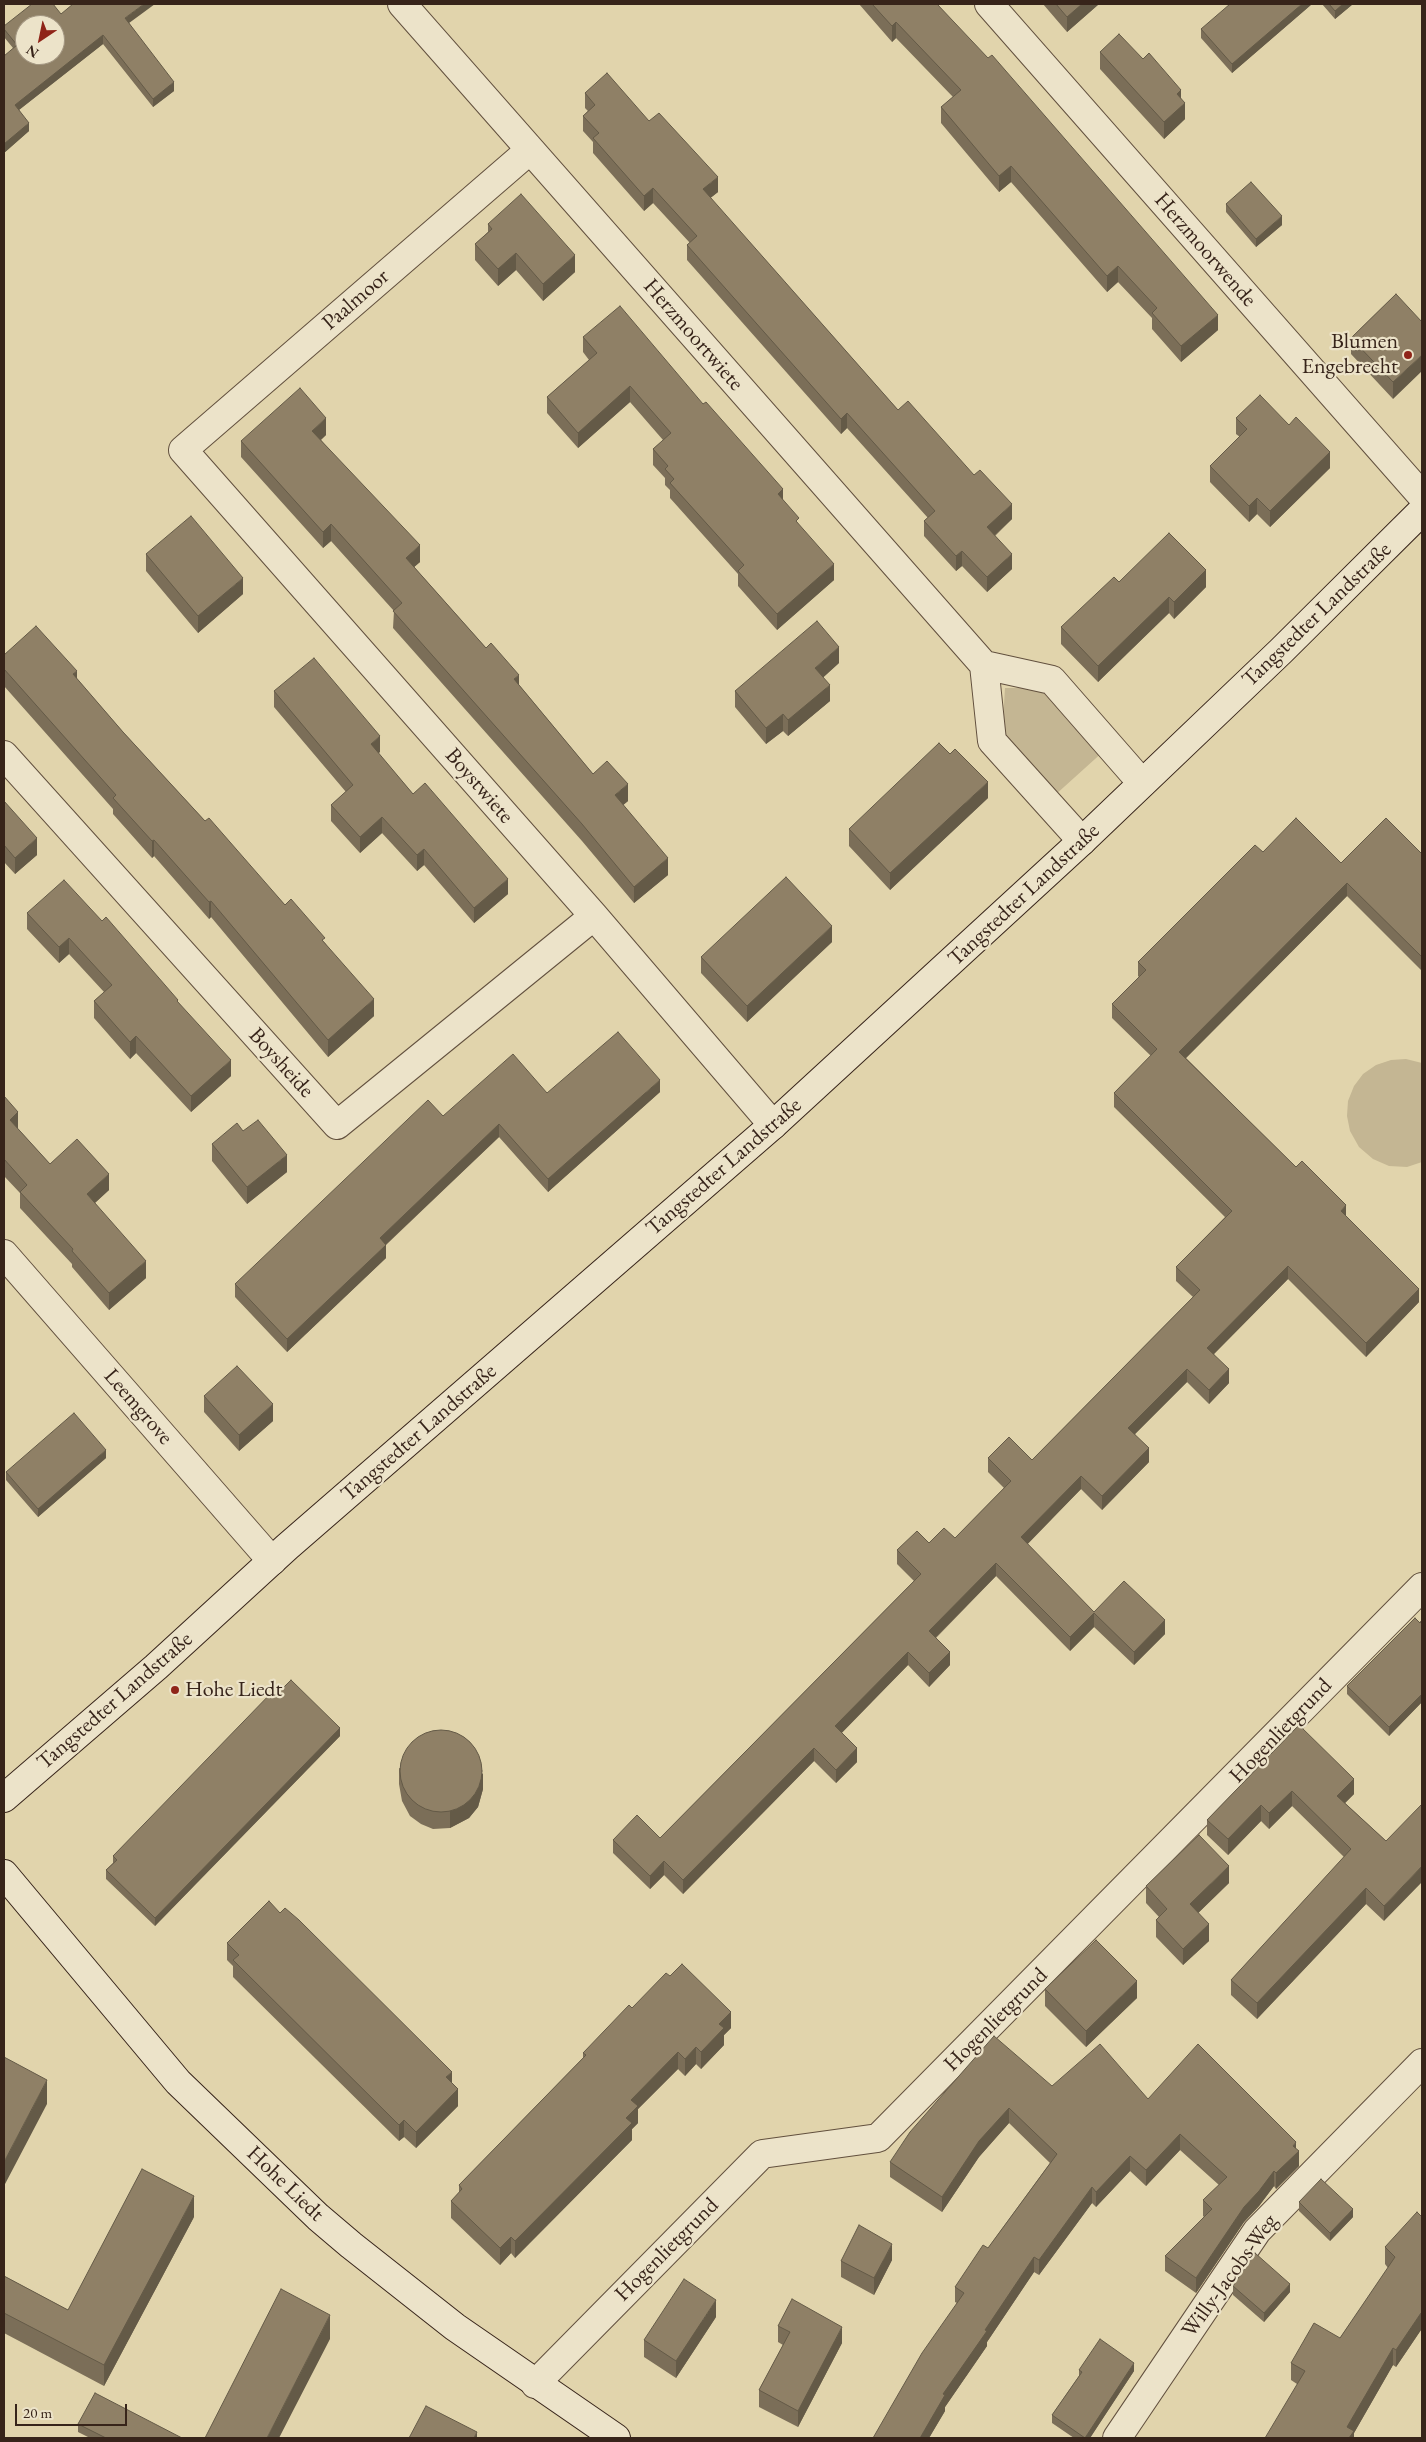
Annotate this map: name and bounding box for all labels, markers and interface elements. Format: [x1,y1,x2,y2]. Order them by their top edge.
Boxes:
north arrow [15,15,65,65]
text: N [22,41,42,62]
street label: Herzmoorwende [1148,187,1262,313]
street label: Paalmoor [317,264,395,336]
street label: Herzmoortwiete [637,274,749,396]
place label: Blumen Engebrecht [1302,329,1398,381]
marker: Blumen Engebrecht [1402,349,1414,361]
street label: Tangstedter Landstraße [1237,537,1397,693]
street label: Boystwiete [439,743,519,829]
street label: Tangstedter Landstraße [943,818,1105,972]
street label: Boysheide [243,1023,319,1103]
street label: Tangstedter Landstraße [641,1092,807,1242]
street label: Tangstedter Landstraße [336,1358,502,1508]
street label: Leemgrove [98,1364,178,1450]
street label: Tangstedter Landstraße [32,1626,198,1776]
street label: Hogenlietgrund [1224,1673,1338,1789]
place label: Hohe Liedt [185,1677,282,1703]
marker: Hohe Liedt [169,1684,181,1696]
street label: Hogenlietgrund [939,1963,1053,2077]
street label: Hohe Liedt [241,2141,329,2227]
street label: Hogenlietgrund [610,2193,724,2307]
street label: Willy-Jacobs-Weg [1176,2209,1284,2343]
scale bar [18,2394,130,2426]
text: 20 m [23,2403,52,2422]

